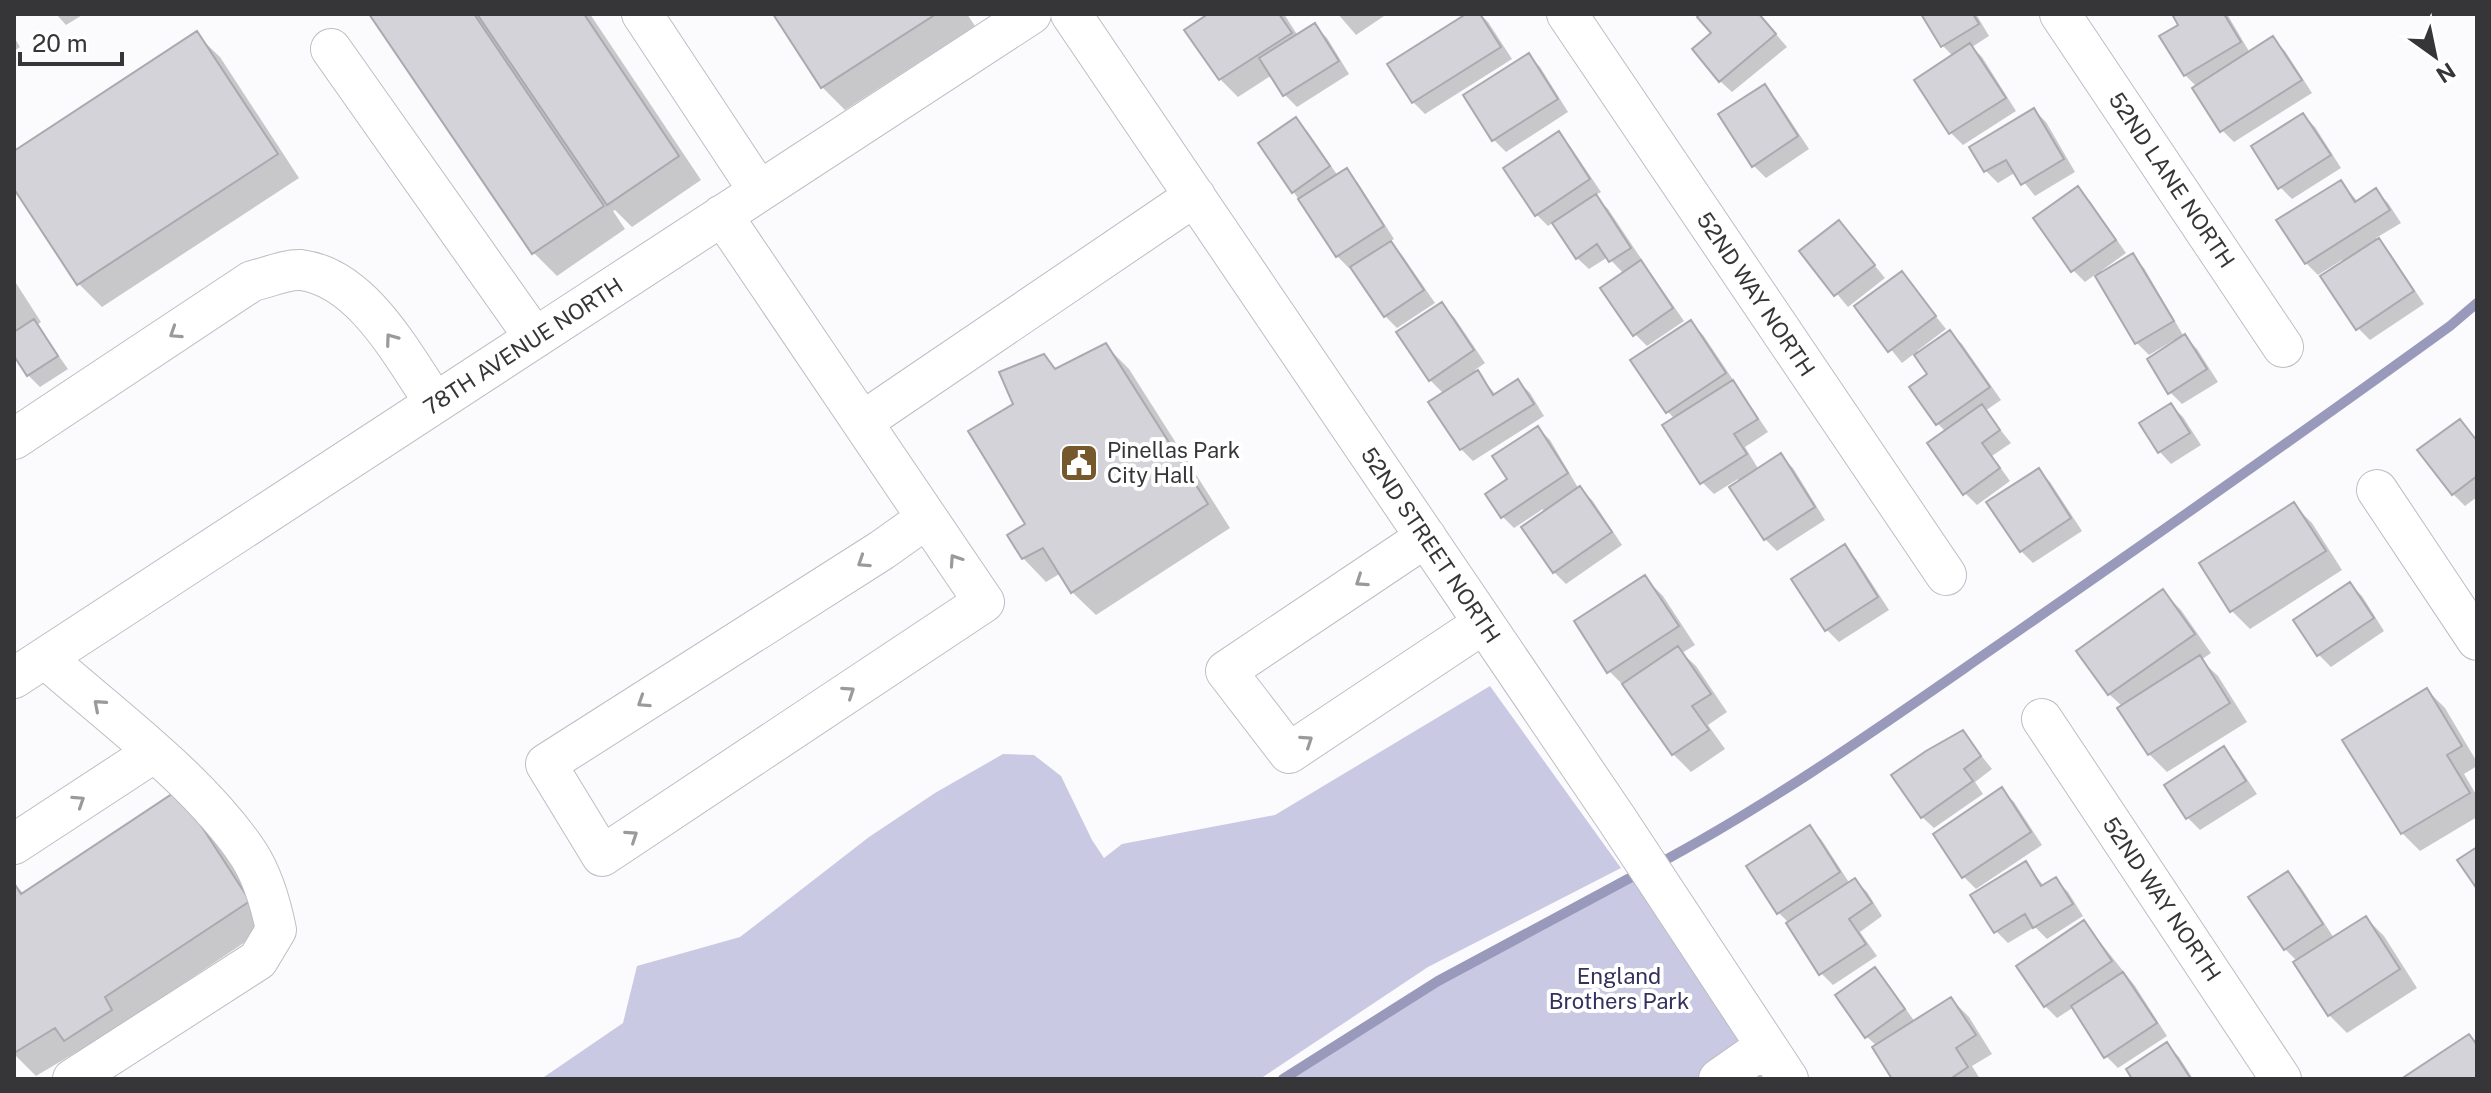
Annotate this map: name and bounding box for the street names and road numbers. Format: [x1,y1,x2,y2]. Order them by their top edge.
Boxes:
street label: 52ND LANE NORTH [2104,87,2240,273]
street label: 52ND WAY NORTH [1692,207,1820,381]
street label: 78TH AVENUE NORTH [419,272,627,420]
street label: 52ND STREET NORTH [1356,442,1506,648]
street label: 52ND WAY NORTH [2098,812,2226,986]

